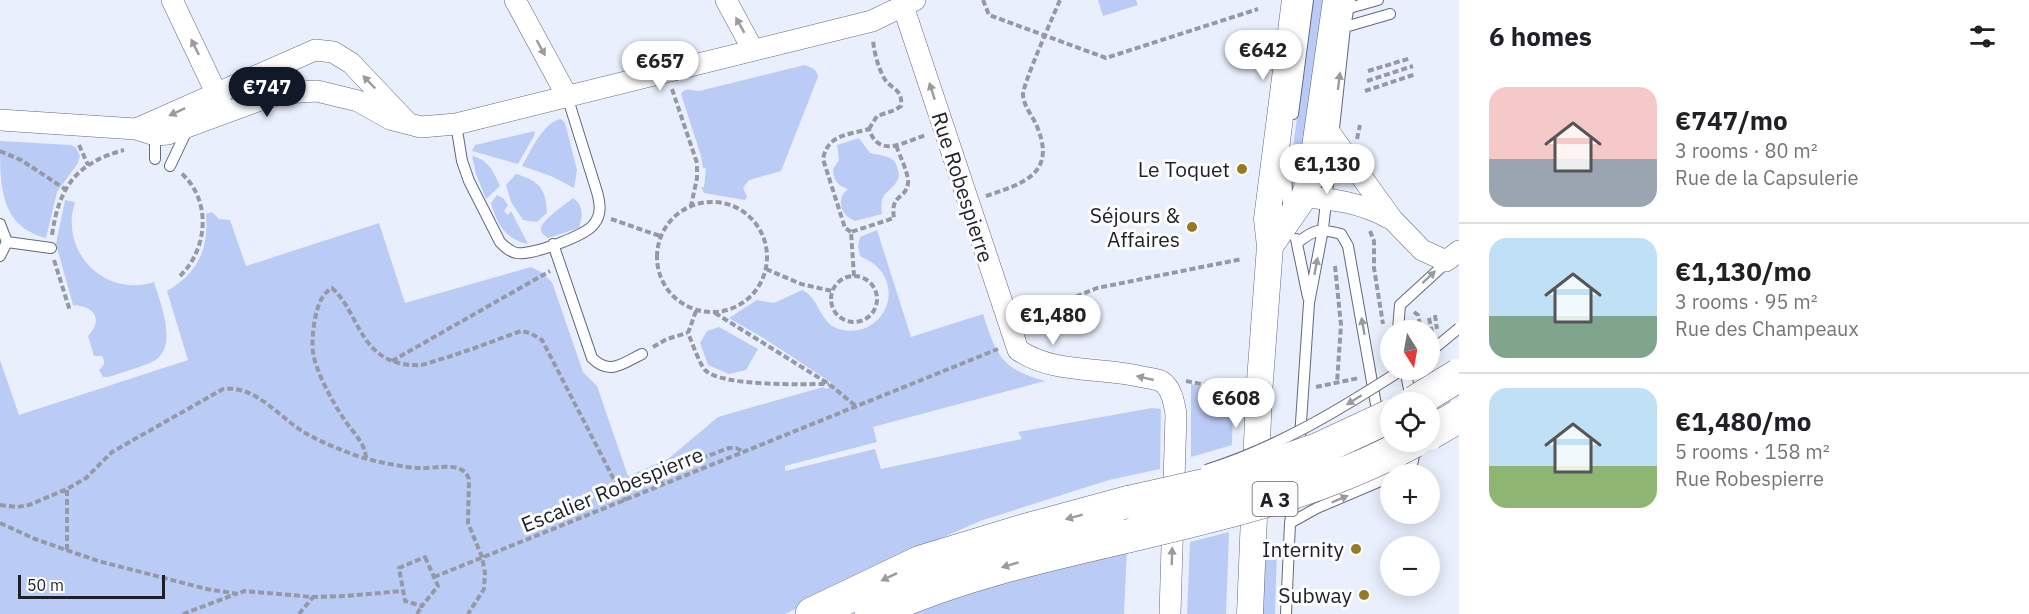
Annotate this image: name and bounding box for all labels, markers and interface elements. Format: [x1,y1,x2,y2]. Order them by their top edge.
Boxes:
one-way arrow [735,16,745,33]
text: 6 homes [1489,19,1592,53]
icon: filters [1966,20,1999,53]
pin: €642 [1227,30,1299,81]
text: €642 [1239,36,1287,63]
one-way arrow [190,38,199,55]
one-way arrow [536,40,546,57]
pin: €657 [624,41,696,92]
text: €657 [636,47,684,74]
pin: €747 [231,67,303,118]
one-way arrow [1334,72,1343,91]
text: €747 [243,73,291,100]
one-way arrow [362,75,376,89]
one-way arrow [927,82,936,100]
text: €747/mo [1675,103,1788,137]
one-way arrow [169,107,186,116]
street label: Rue Robespierre [926,108,1000,266]
icon: home [1537,111,1609,183]
text: 3 rooms · 80 m² [1675,137,1818,164]
pin: €1,130 [1278,144,1376,195]
text: €1,130 [1294,150,1360,177]
place label: Le Toquet [1138,155,1230,183]
marker: Le Toquet [1235,162,1249,176]
text: Rue de la Capsulerie [1675,164,1859,191]
place label: Séjours & Affaires [1090,201,1180,253]
marker: Séjours & Affaires [1185,220,1199,234]
text: €1,130/mo [1675,254,1811,288]
one-way arrow [1312,256,1321,275]
icon: home [1537,262,1609,334]
one-way arrow [1422,270,1437,284]
text: 3 rooms · 95 m² [1675,288,1818,315]
pin: €1,480 [1004,295,1102,346]
text: €1,480 [1020,301,1086,328]
text: Rue des Champeaux [1675,315,1859,342]
one-way arrow [1358,316,1367,335]
north arrow [1380,320,1440,380]
map controls [1380,320,1440,596]
one-way arrow [1135,373,1154,382]
pin: €608 [1200,378,1272,429]
text: €608 [1212,384,1260,411]
button: locate [1380,392,1440,452]
one-way arrow [1346,395,1362,406]
text: €1,480/mo [1675,404,1811,438]
icon: home [1537,412,1609,484]
text: 5 rooms · 158 m² [1675,438,1830,465]
street label: Escalier Robespierre [517,440,707,538]
button: + [1380,464,1440,524]
text: Rue Robespierre [1675,465,1824,492]
road number: A 3 [1252,482,1298,516]
one-way arrow [1331,494,1349,504]
one-way arrow [1065,513,1083,522]
place label: Internity [1262,535,1345,563]
button: − [1380,536,1440,596]
marker: Internity [1349,542,1363,556]
one-way arrow [1167,546,1176,565]
one-way arrow [1001,561,1019,570]
scale bar [18,572,165,600]
one-way arrow [880,573,897,582]
text: 50 m [27,575,64,595]
place label: Subway [1278,581,1353,609]
marker: Subway [1357,588,1371,602]

